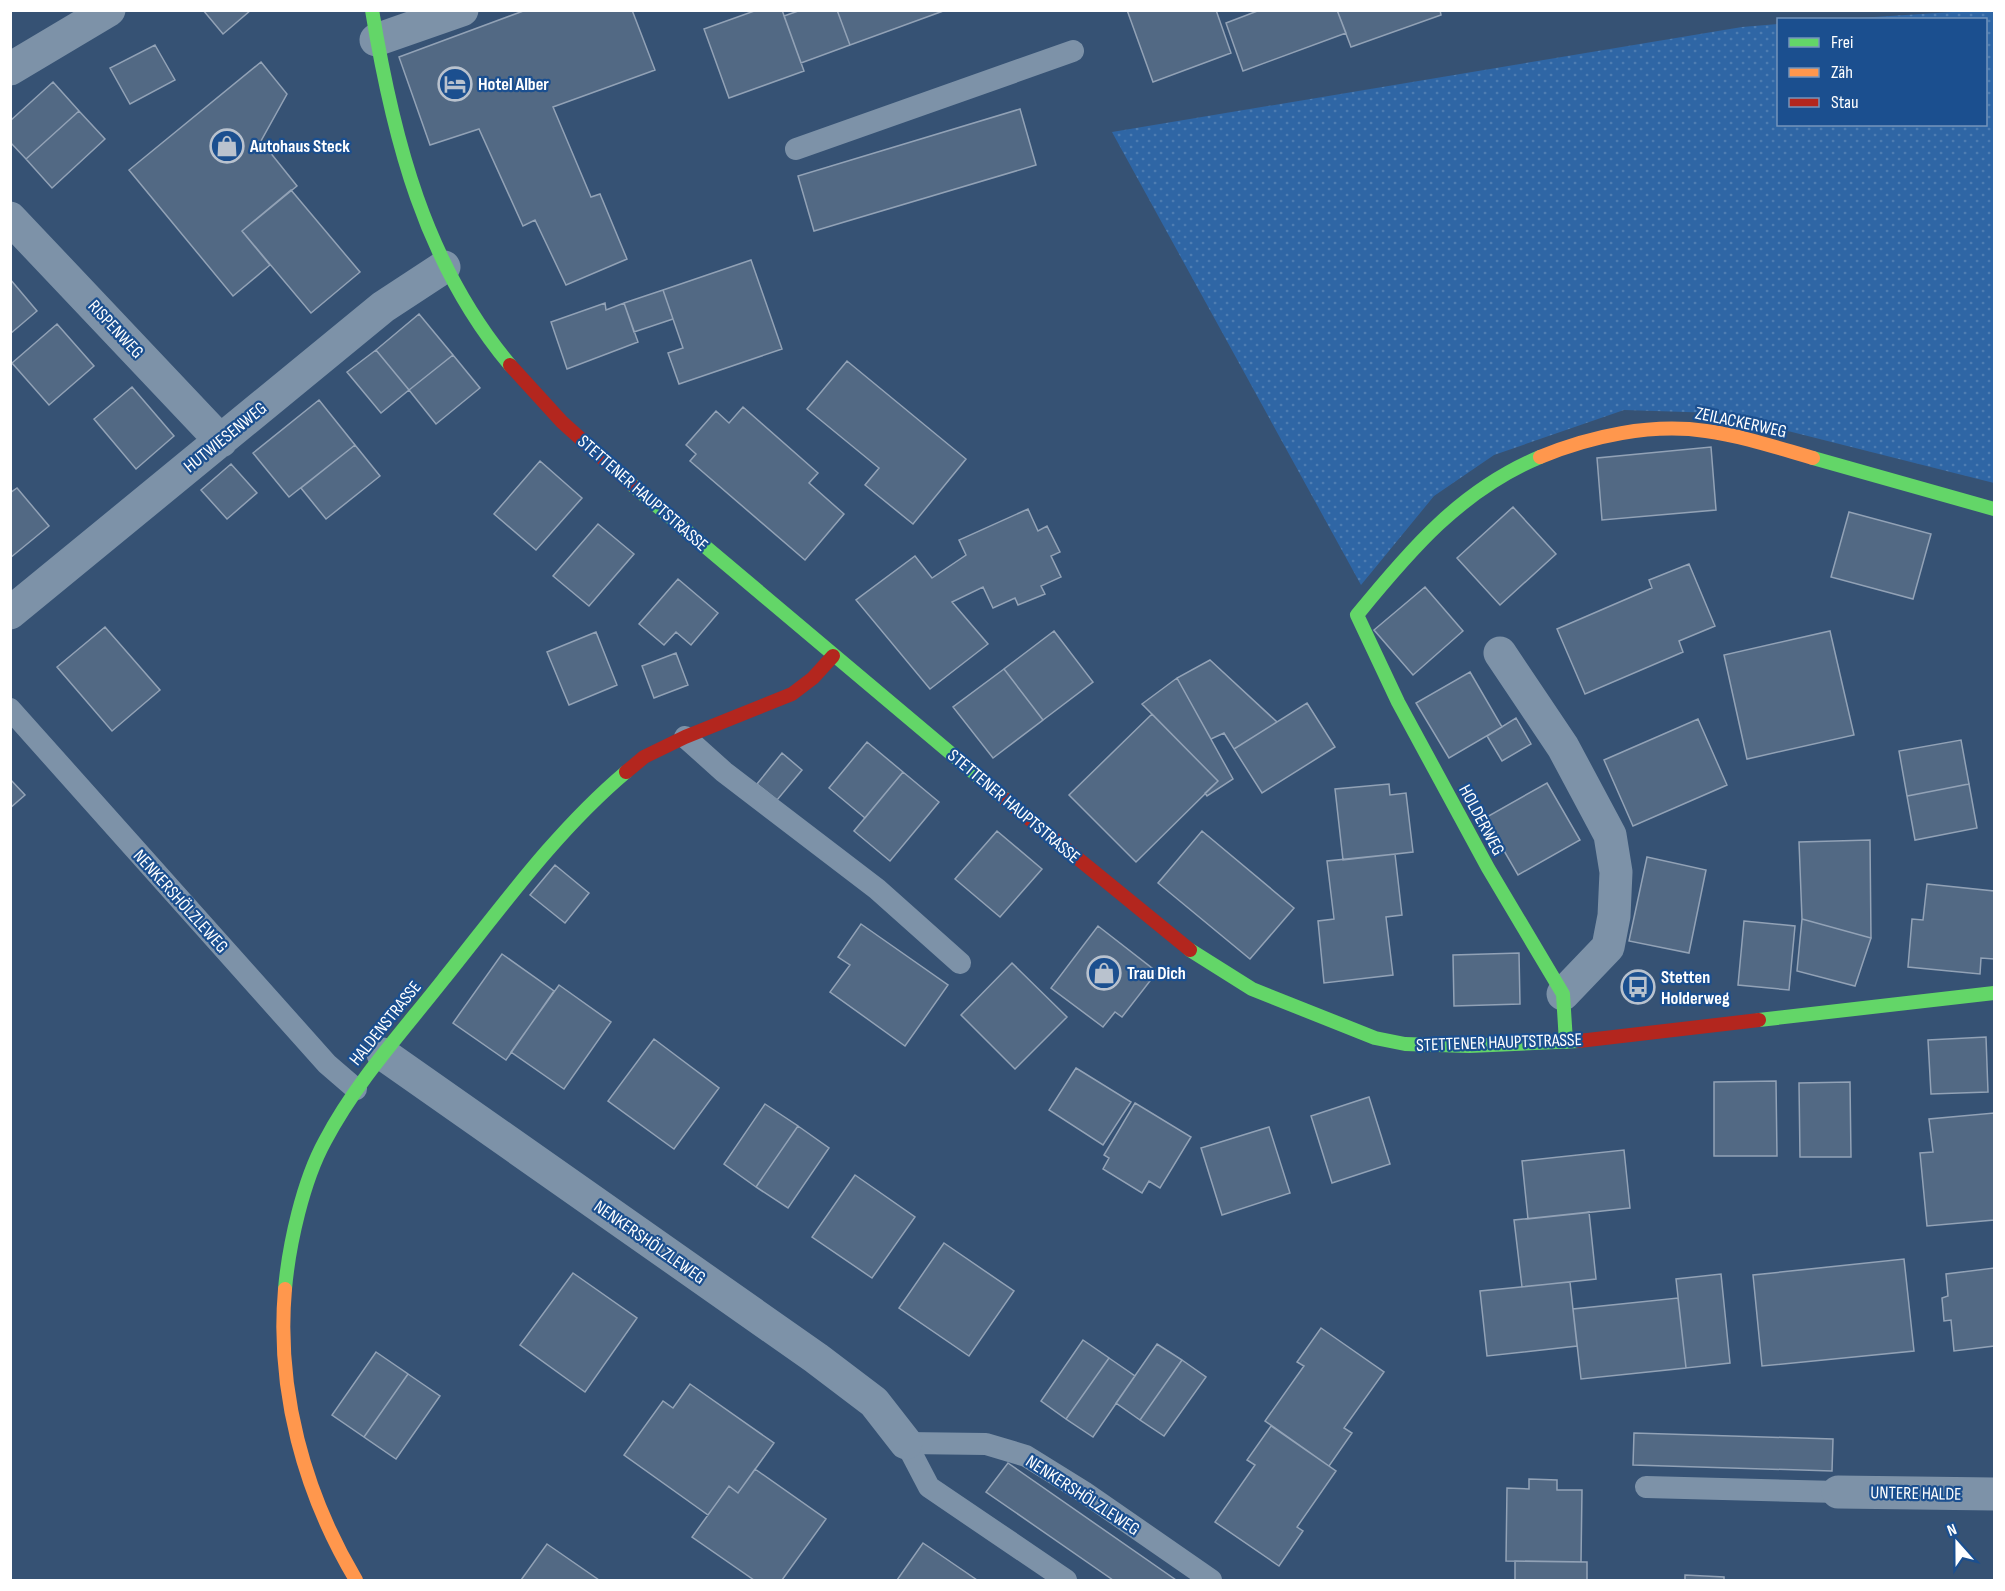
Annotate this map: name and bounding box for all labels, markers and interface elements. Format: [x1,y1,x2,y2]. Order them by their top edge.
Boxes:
legend [1777,18,1987,126]
text: Frei [1831,32,1853,53]
text: Zäh [1831,62,1853,83]
hotel icon: Hotel Alber [437,66,473,102]
place label: Hotel Alber [478,74,549,95]
text: Stau [1831,92,1859,113]
shop icon: Autohaus Steck [209,128,245,164]
place label: Autohaus Steck [249,136,350,157]
street label: RISPENWEG [83,296,148,363]
street label: HUTWIESENWEG [180,398,271,477]
street label: ZEILACKERWEG [1693,403,1789,442]
street label: STETTENER HAUPTSTRASSE [573,431,712,556]
street label: STETTENER HAUPTSTRASSE [943,745,1084,868]
street label: HOLDERWEG [1454,781,1509,859]
street label: NENKERSHÖLZLEWEG [129,845,232,957]
shop icon: Trau Dich [1086,955,1122,991]
place label: Trau Dich [1127,963,1186,984]
place label: Stetten Holderweg [1661,967,1730,1009]
bus stop icon: Stetten Holderweg [1620,969,1656,1005]
street label: HALDENSTRASSE [345,977,426,1070]
street label: STETTENER HAUPTSTRASSE [1416,1029,1582,1056]
street label: NENKERSHÖLZLEWEG [590,1196,710,1289]
street label: NENKERSHÖLZLEWEG [1022,1451,1144,1540]
street label: UNTERE HALDE [1870,1482,1962,1505]
north arrow [1927,1513,1987,1573]
text: N [1945,1520,1960,1541]

